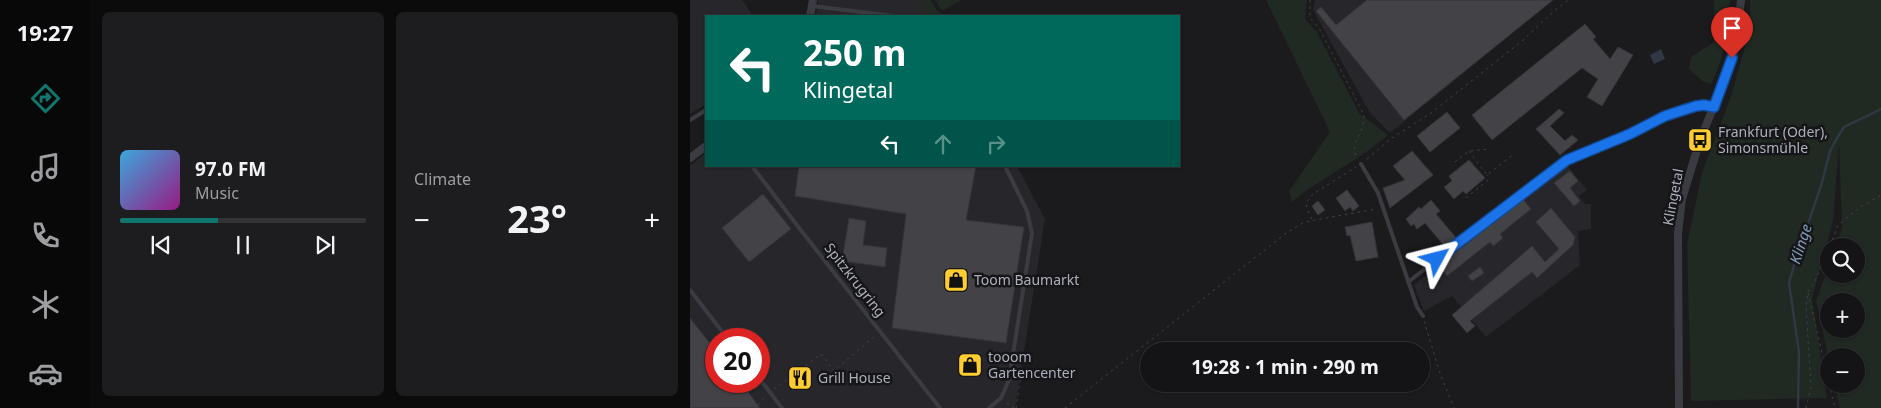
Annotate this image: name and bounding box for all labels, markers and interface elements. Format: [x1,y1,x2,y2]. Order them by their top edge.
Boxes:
pin [1711,7,1753,58]
icon: arrive [1718,14,1746,42]
text: 19:27 [17,17,73,47]
text: 250 m [803,29,906,76]
icon: left [720,35,785,100]
text: Klingetal [803,74,893,104]
icon: directions [28,81,63,116]
place label: Frankfurt (Oder), Simonsmühle [1718,122,1828,157]
bus stop icon: Frankfurt (Oder), Simonsmühle [1687,127,1713,153]
icon: left [876,130,904,158]
icon: ahead [929,130,957,158]
icon: right [982,130,1010,158]
icon: music [28,150,63,185]
text: 97.0 FM [195,156,266,182]
street label: Klingetal [1658,167,1687,227]
text: Climate [414,168,471,190]
text: Music [195,182,239,204]
text: 23° [507,192,567,244]
text: − [414,200,430,238]
text: + [644,200,660,238]
icon: phone [28,218,63,253]
water label: Klinge [1784,221,1816,266]
icon: previous [147,231,175,259]
icon: pause [229,231,257,259]
icon: next [311,231,339,259]
position arrow [1410,232,1462,284]
map controls [1820,238,1865,393]
button: search [1820,238,1865,283]
street label: Spitzkrugring [821,239,890,320]
shop icon: Toom Baumarkt [943,267,969,293]
place label: Toom Baumarkt [974,270,1079,289]
icon: climate [28,287,63,322]
button: + [1820,293,1865,338]
speed limit sign: 20 [705,328,770,393]
place label: tooom Gartencenter [988,347,1076,382]
button: − [1820,348,1865,393]
shop icon: tooom Gartencenter [957,352,983,378]
text: 19:28 · 1 min · 290 m [1191,354,1379,380]
icon: car [28,356,63,391]
restaurant icon: Grill House [787,365,813,391]
place label: Grill House [818,368,891,387]

